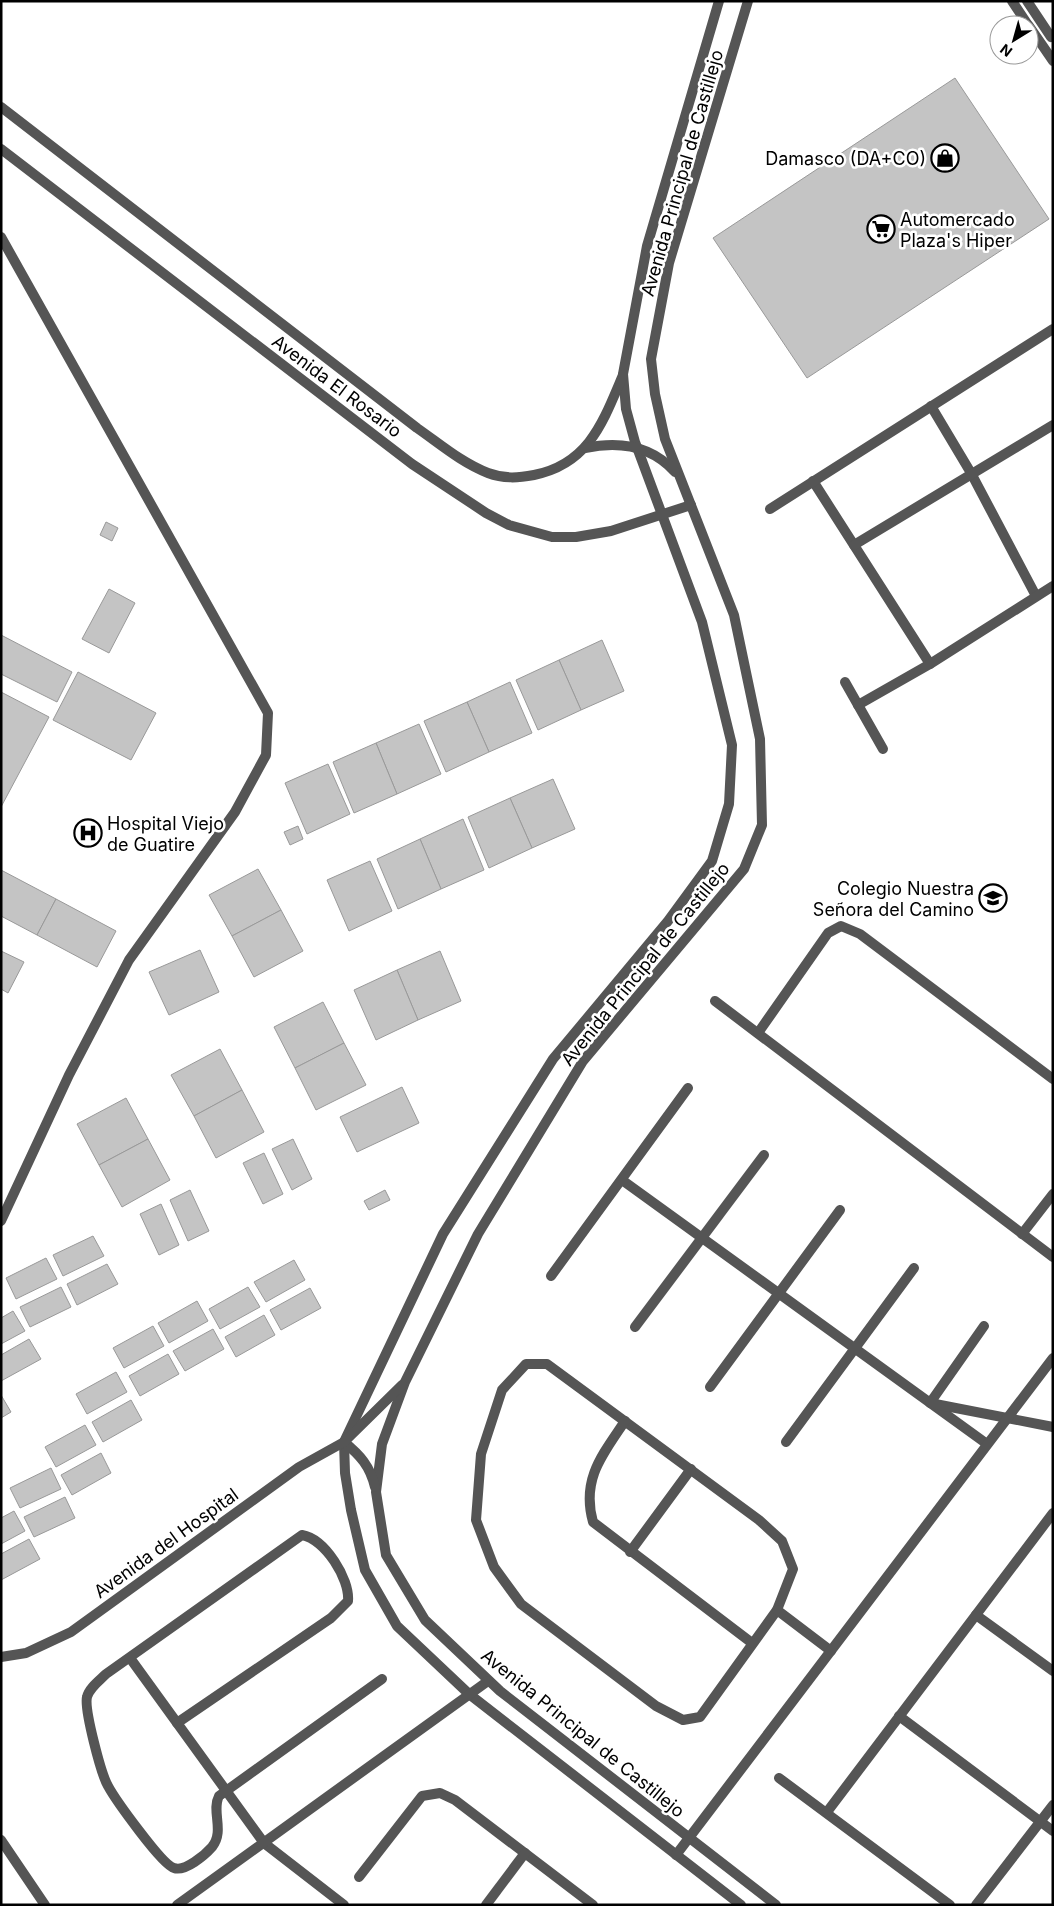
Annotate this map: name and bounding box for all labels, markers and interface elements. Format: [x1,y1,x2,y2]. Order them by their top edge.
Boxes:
north arrow [989,15,1039,65]
text: N [996,41,1015,61]
street label: Avenida Principal de Castillejo [637,47,727,299]
shop icon: Damasco (DA+CO) [930,143,960,173]
place label: Damasco (DA+CO) [765,148,926,169]
place label: Automercado Plaza's Hiper [900,209,1015,251]
supermarket icon: Automercado Plaza's Hiper [866,214,896,244]
street label: Avenida El Rosario [268,330,406,442]
place label: Hospital Viejo de Guatire [107,813,224,855]
hospital icon: Hospital Viejo de Guatire [73,818,103,848]
street label: Avenida Principal de Castillejo [556,858,734,1070]
place label: Colegio Nuestra Señora del Camino [813,878,974,920]
school or university icon: Colegio Nuestra Señora del Camino [978,883,1008,913]
street label: Avenida del Hospital [90,1484,242,1602]
street label: Avenida Principal de Castillejo [477,1644,689,1822]

